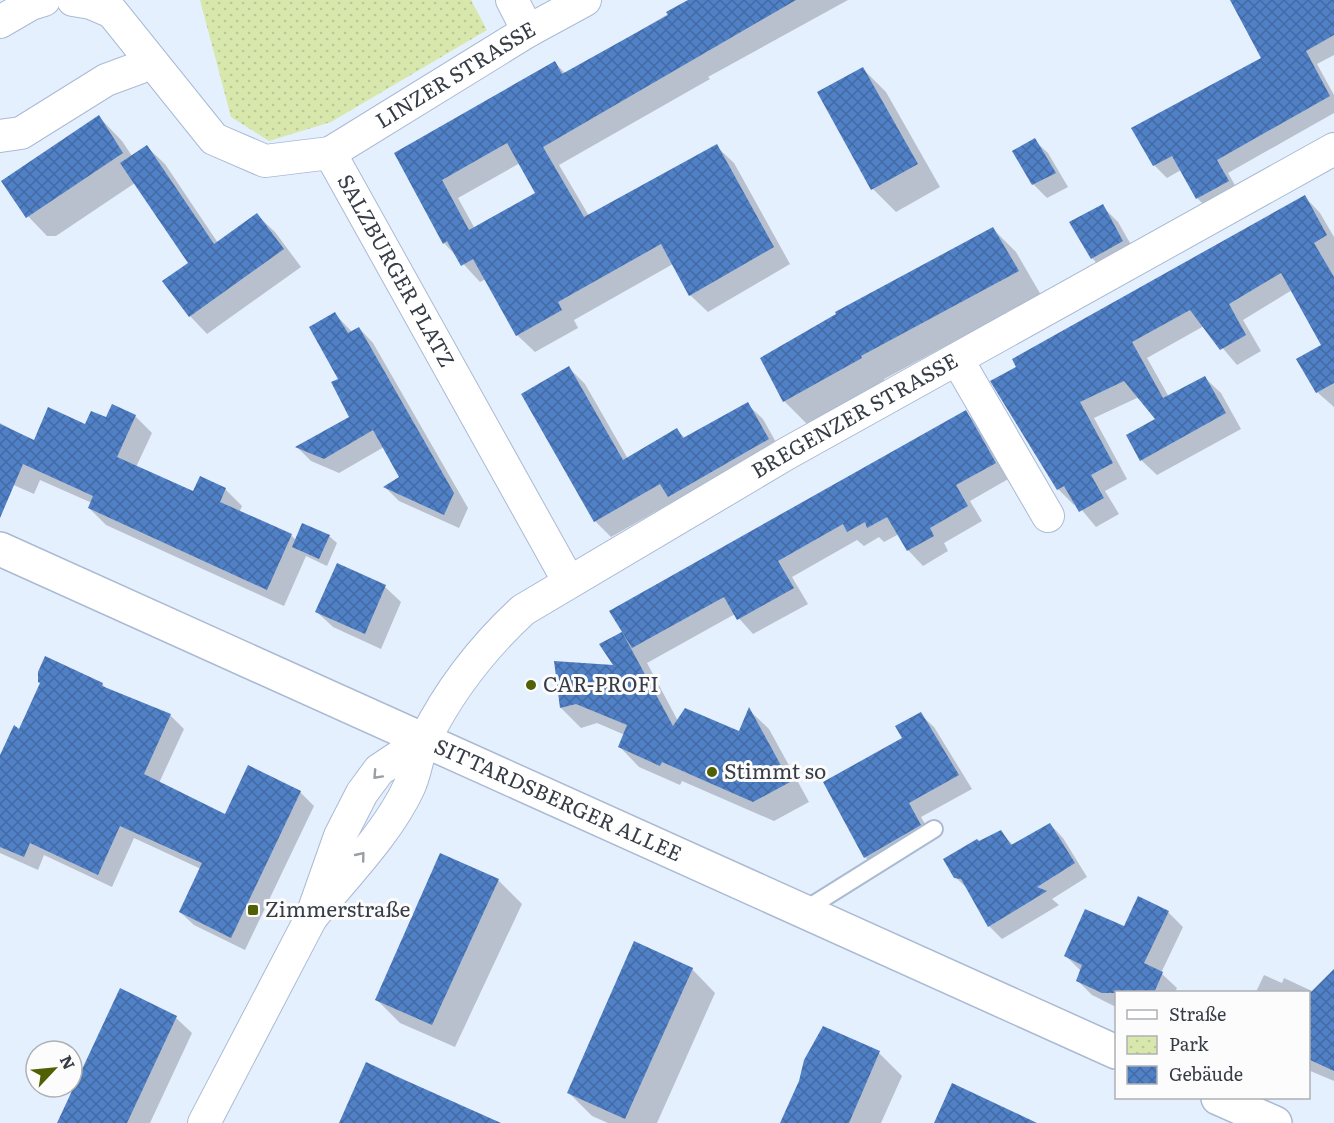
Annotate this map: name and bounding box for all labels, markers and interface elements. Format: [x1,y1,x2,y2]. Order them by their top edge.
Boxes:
street label: LINZER STRASSE [369,12,540,134]
street label: SALZBURGER PLATZ [332,168,464,372]
street label: BREGENZER STRASSE [744,343,963,484]
place label: CAR-PROFI [543,667,659,698]
marker: CAR-PROFI [524,678,538,692]
street label: SITTARDSBERGER ALLEE [430,729,688,868]
place label: Stimmt so [724,754,826,785]
marker: Stimmt so [705,765,719,779]
one-way arrow [373,768,384,778]
one-way arrow [354,852,365,863]
place label: Zimmerstraße [265,892,411,923]
marker: Zimmerstraße [246,903,260,917]
legend [1115,991,1310,1099]
text: Straße [1169,1000,1226,1027]
text: Park [1169,1030,1210,1057]
north arrow [24,1039,84,1099]
text: N [55,1051,82,1073]
text: Gebäude [1169,1060,1243,1087]

